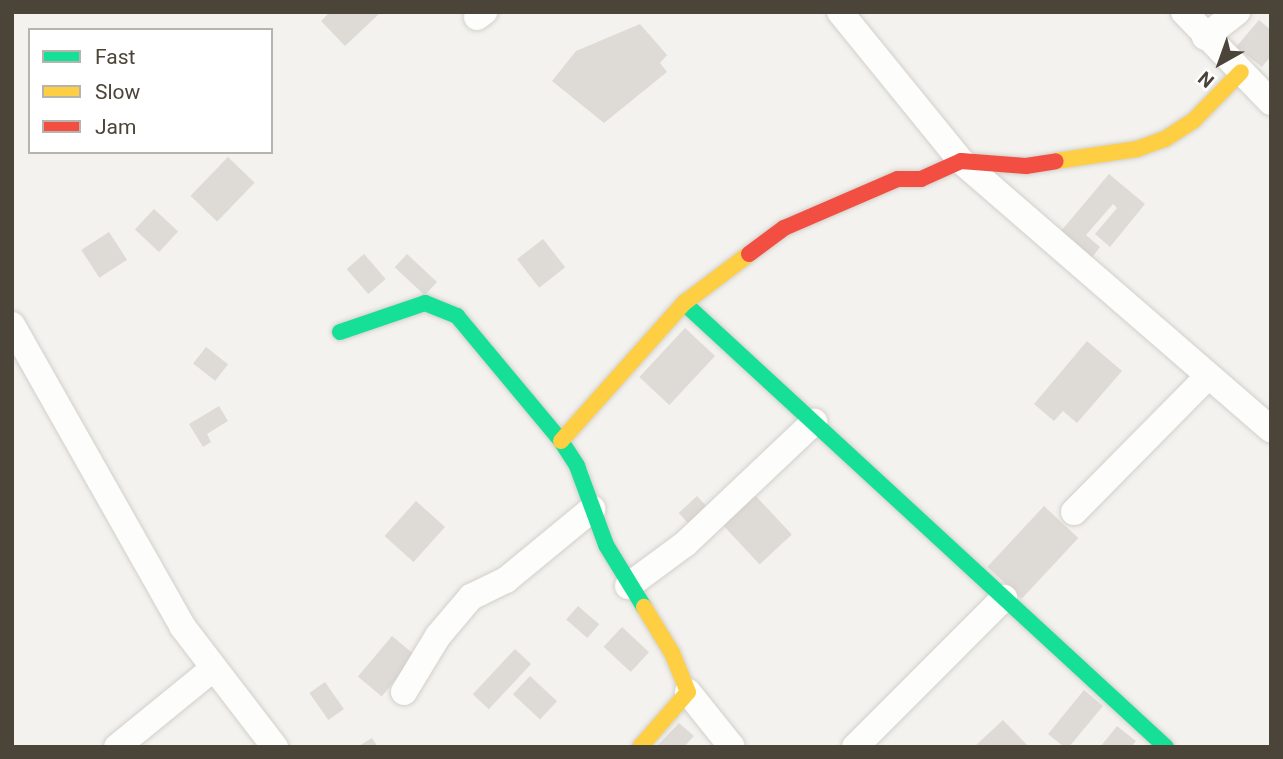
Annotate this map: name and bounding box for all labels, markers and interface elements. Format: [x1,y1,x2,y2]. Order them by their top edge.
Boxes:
legend [28,28,273,154]
north arrow [1185,28,1255,98]
text: Fast [95,45,135,69]
text: N [1194,66,1219,93]
text: Slow [95,80,140,104]
text: Jam [95,115,136,139]

